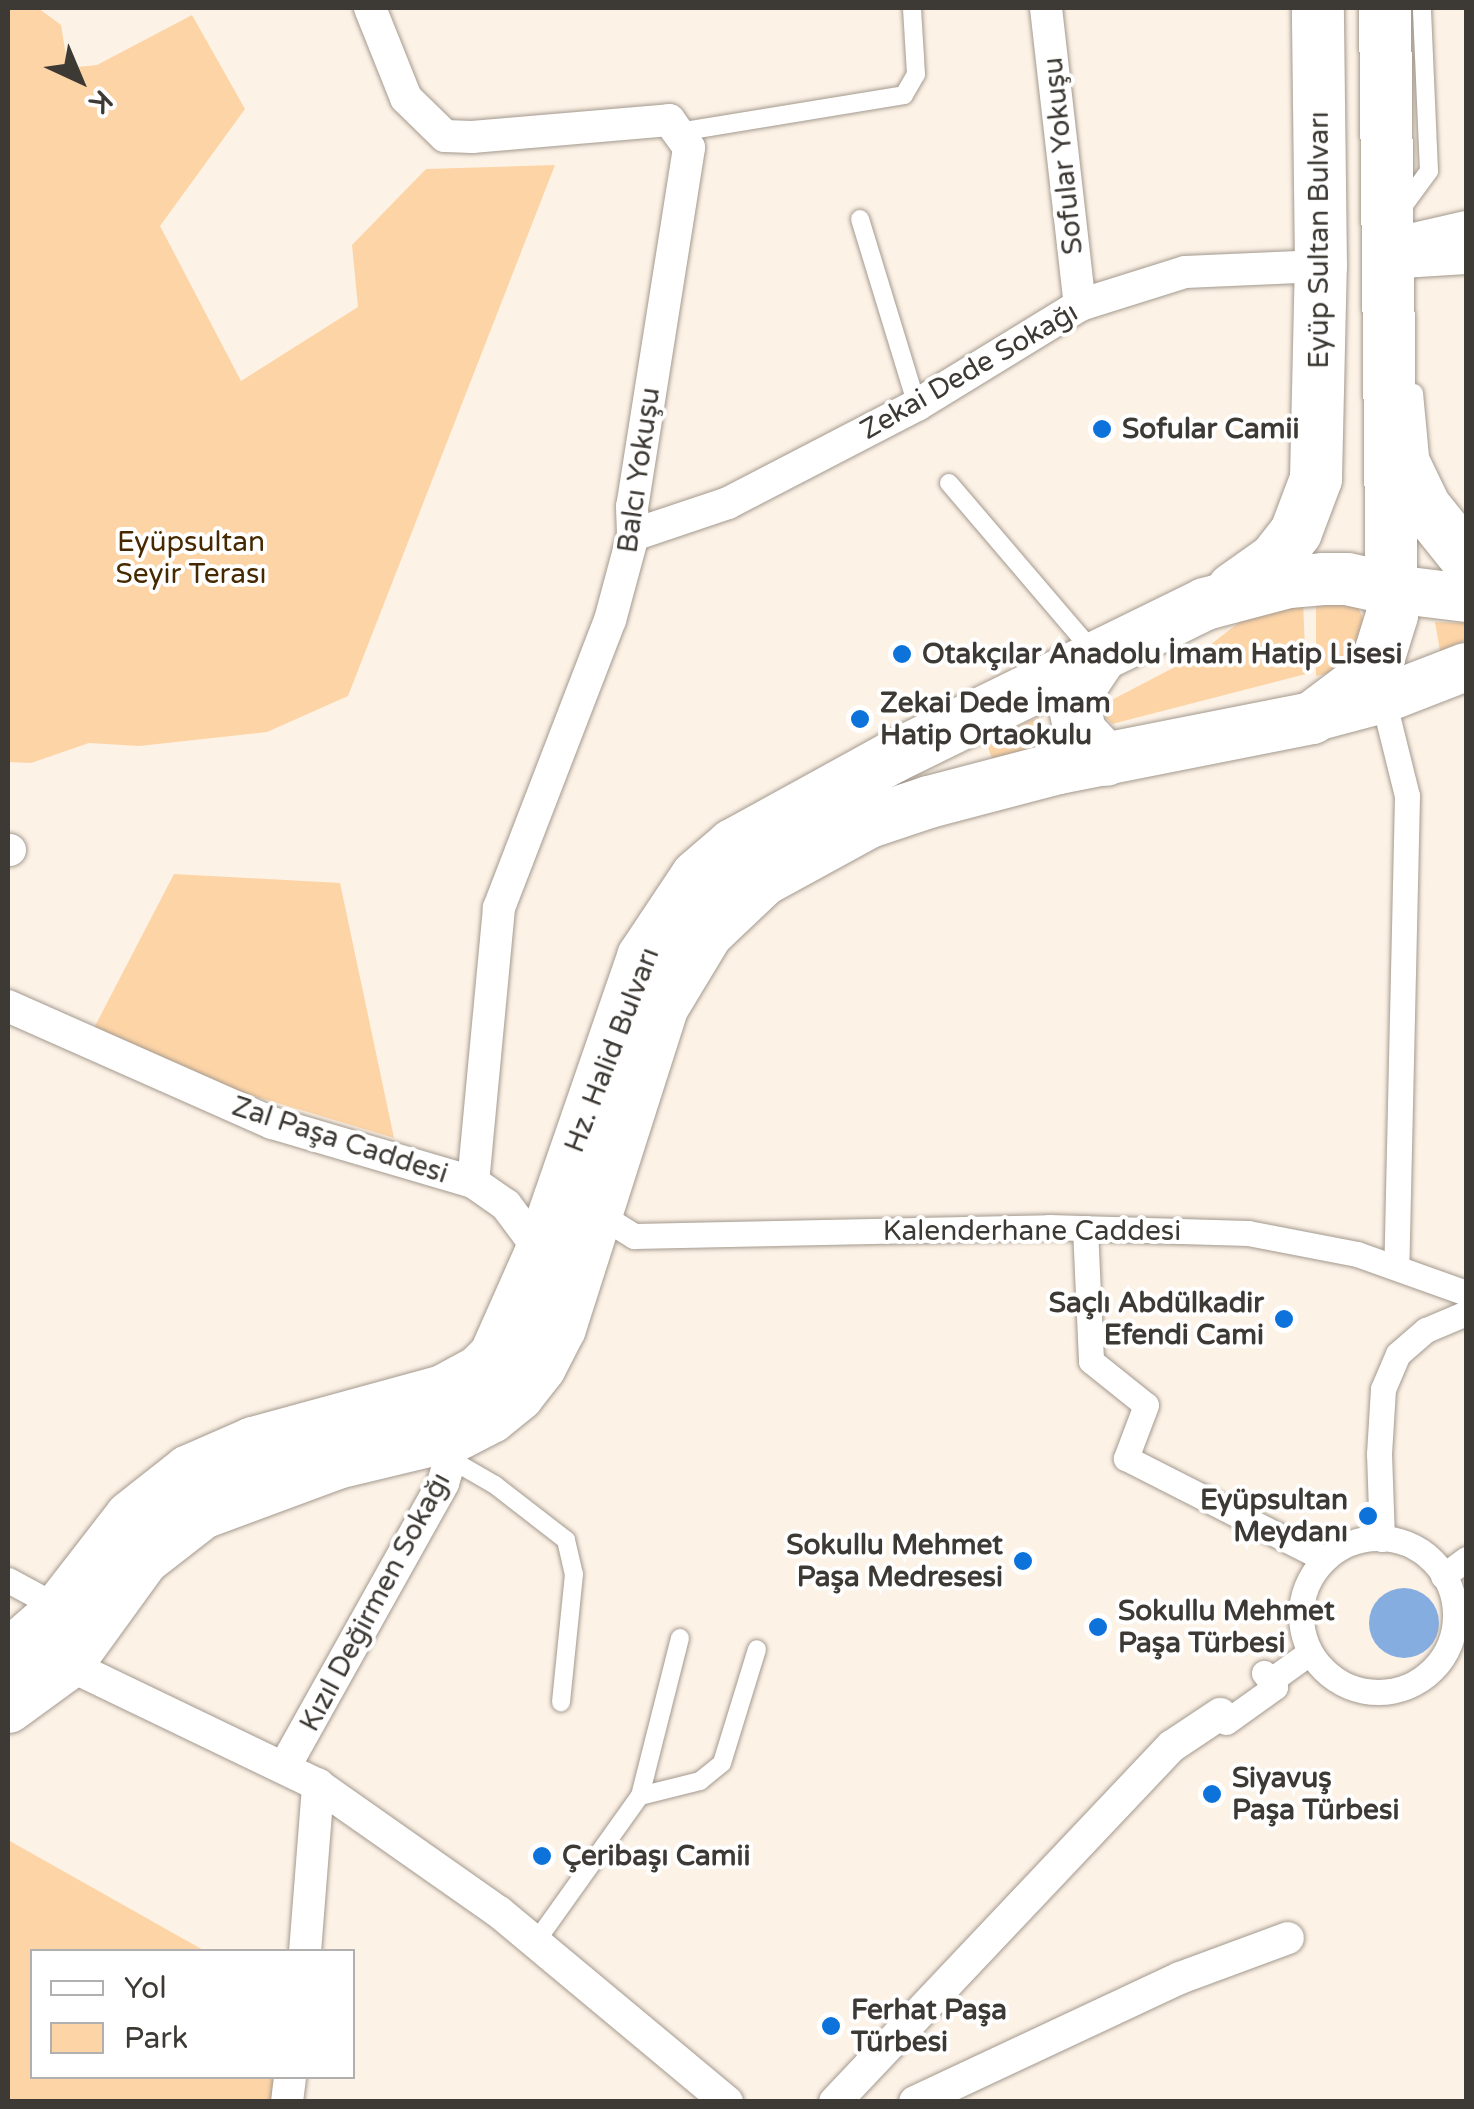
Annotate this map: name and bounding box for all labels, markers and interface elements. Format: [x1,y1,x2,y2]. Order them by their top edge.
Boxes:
north arrow [30,30,130,130]
street label: Sofular Yokuşu [1036,56,1090,256]
text: K [82,83,119,120]
street label: Eyüp Sultan Bulvarı [1302,111,1336,369]
street label: Zekai Dede Sokağı [854,295,1084,447]
street label: Balcı Yokuşu [611,385,667,555]
place label: Sofular Camii [1122,412,1299,446]
marker: Sofular Camii [1091,418,1113,440]
park label: Eyüpsultan Seyir Terası [116,525,266,591]
place label: Otakçılar Anadolu İmam Hatip Lisesi [922,637,1402,671]
marker: Otakçılar Anadolu İmam Hatip Lisesi [891,643,913,665]
place label: Zekai Dede İmam Hatip Ortaokulu [880,686,1111,752]
marker: Zekai Dede İmam Hatip Ortaokulu [849,708,871,730]
street label: Hz. Halid Bulvarı [557,943,667,1157]
street label: Zal Paşa Caddesi [228,1089,452,1191]
street label: Kalenderhane Caddesi [883,1214,1181,1248]
place label: Saçlı Abdülkadir Efendi Cami [1049,1286,1264,1352]
marker: Saçlı Abdülkadir Efendi Cami [1273,1308,1295,1330]
street label: Kızıl Değirmen Sokağı [293,1467,457,1737]
place label: Eyüpsultan Meydanı [1200,1483,1348,1549]
marker: Eyüpsultan Meydanı [1357,1505,1379,1527]
place label: Sokullu Mehmet Paşa Medresesi [786,1528,1003,1594]
marker: Sokullu Mehmet Paşa Medresesi [1012,1550,1034,1572]
place label: Sokullu Mehmet Paşa Türbesi [1118,1594,1335,1660]
marker: Sokullu Mehmet Paşa Türbesi [1087,1616,1109,1638]
place label: Siyavuş Paşa Türbesi [1232,1761,1399,1827]
marker: Siyavuş Paşa Türbesi [1201,1783,1223,1805]
place label: Çeribaşı Camii [562,1839,750,1873]
marker: Çeribaşı Camii [531,1845,553,1867]
legend [30,1949,355,2079]
text: Yol [124,1970,167,2007]
place label: Ferhat Paşa Türbesi [851,1993,1007,2059]
marker: Ferhat Paşa Türbesi [820,2015,842,2037]
text: Park [124,2020,188,2057]

